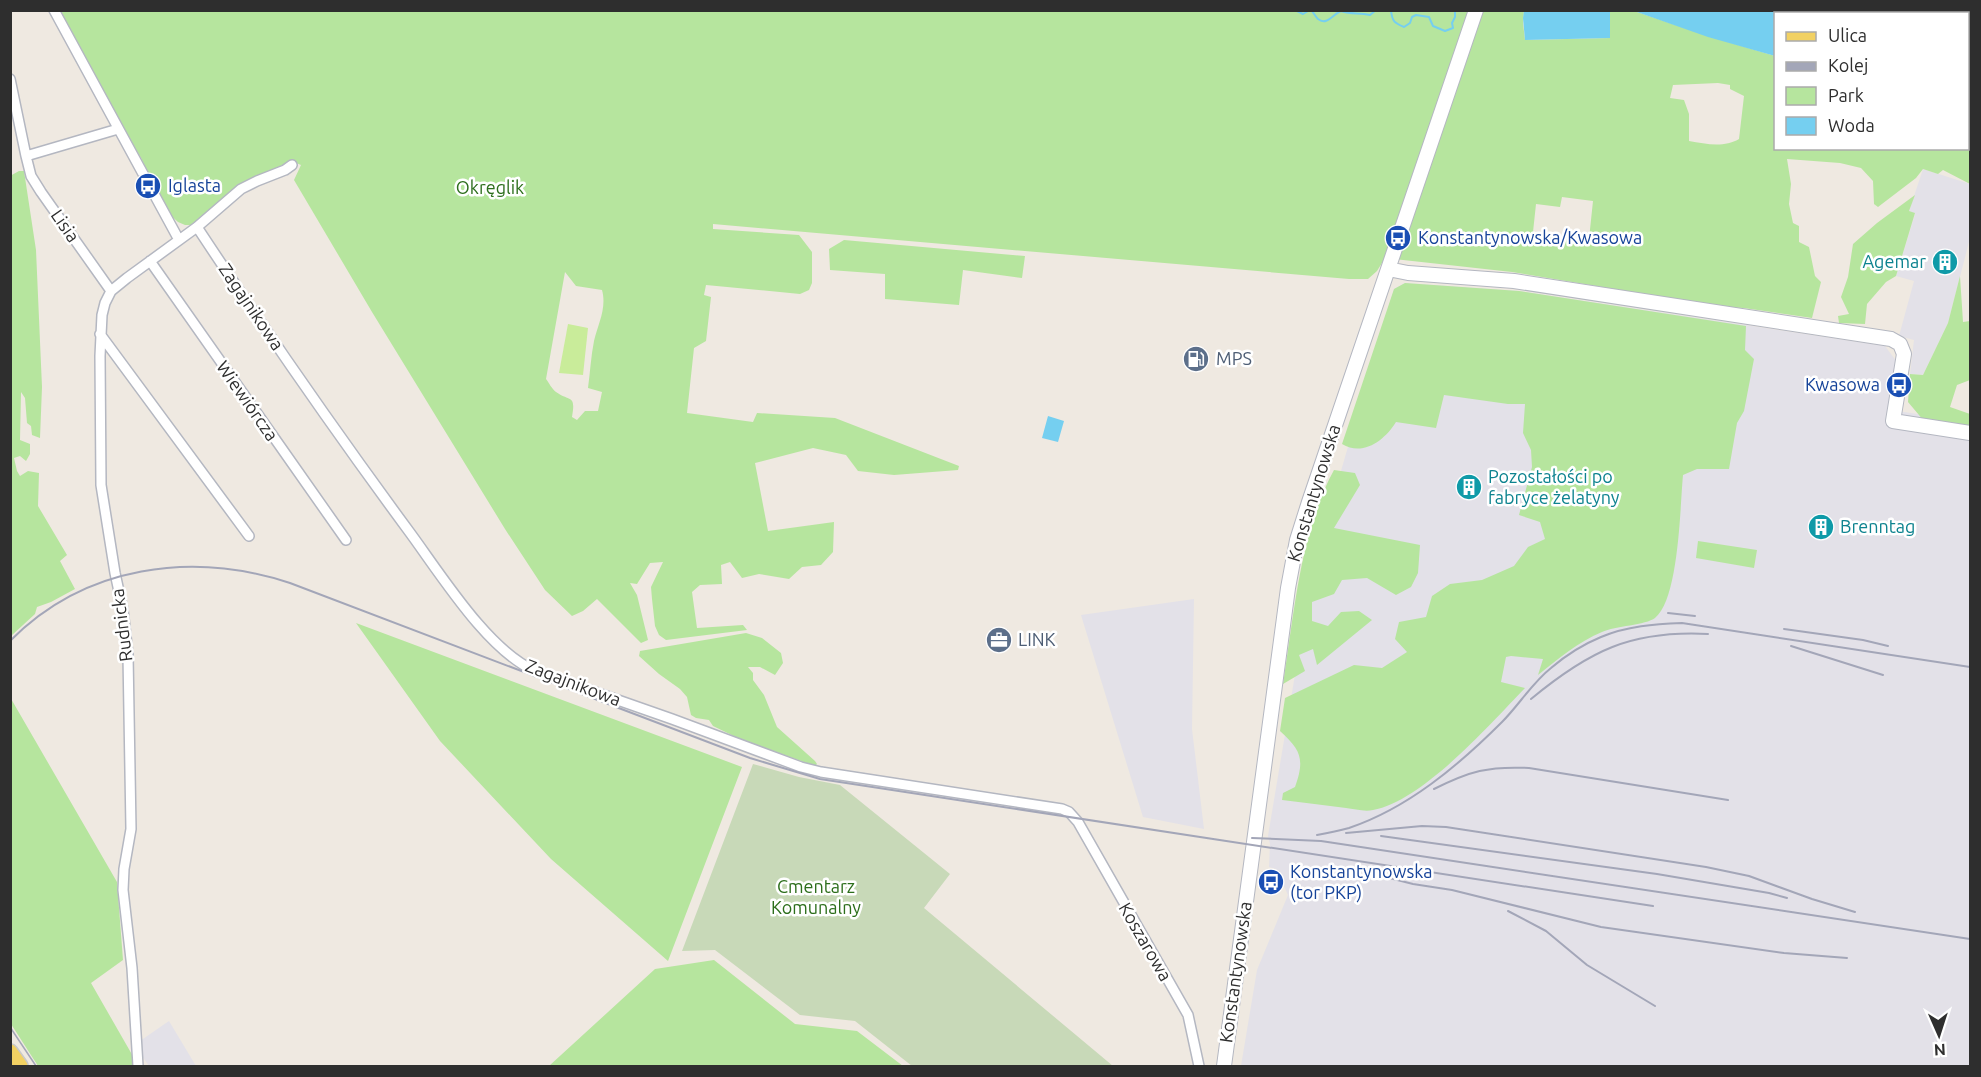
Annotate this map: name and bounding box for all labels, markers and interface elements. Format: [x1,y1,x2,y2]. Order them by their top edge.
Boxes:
legend [1774,12,1969,150]
text: Ulica [1828,25,1867,45]
text: Kolej [1828,55,1868,75]
text: Park [1828,85,1864,105]
text: Woda [1828,115,1875,135]
bus stop icon: Iglasta [133,171,163,201]
place label: Iglasta [168,175,221,195]
park label: Okręglik [456,177,524,197]
street label: Lisia [48,205,84,245]
bus stop icon: Konstantynowska/Kwasowa [1383,223,1413,253]
place label: Konstantynowska/Kwasowa [1418,227,1642,247]
building icon: Agemar [1930,247,1960,277]
place label: Agemar [1862,251,1926,271]
street label: Zagajnikowa [215,259,288,354]
fuel station icon: MPS [1181,344,1211,374]
place label: MPS [1216,348,1252,368]
street label: Wiewiórcza [213,357,283,444]
bus stop icon: Kwasowa [1884,370,1914,400]
place label: Kwasowa [1805,374,1880,394]
street label: Konstantynowska [1283,422,1343,564]
place label: Pozostałości po fabryce żelatyny [1488,466,1620,507]
building icon: Pozostałości po fabryce żelatyny [1454,472,1484,502]
building icon: Brenntag [1806,512,1836,542]
place label: Brenntag [1840,516,1915,536]
street label: Rudnicka [107,587,135,663]
office icon: LINK [984,625,1014,655]
place label: LINK [1018,629,1056,649]
street label: Zagajnikowa [523,655,624,709]
place label: Konstantynowska (tor PKP) [1290,861,1433,903]
bus stop icon: Konstantynowska (tor PKP) [1256,867,1286,897]
park label: Cmentarz Komunalny [771,876,861,917]
street label: Koszarowa [1115,899,1176,984]
street label: Konstantynowska [1215,900,1255,1044]
north arrow [1909,1005,1969,1065]
text: N [1933,1041,1946,1059]

